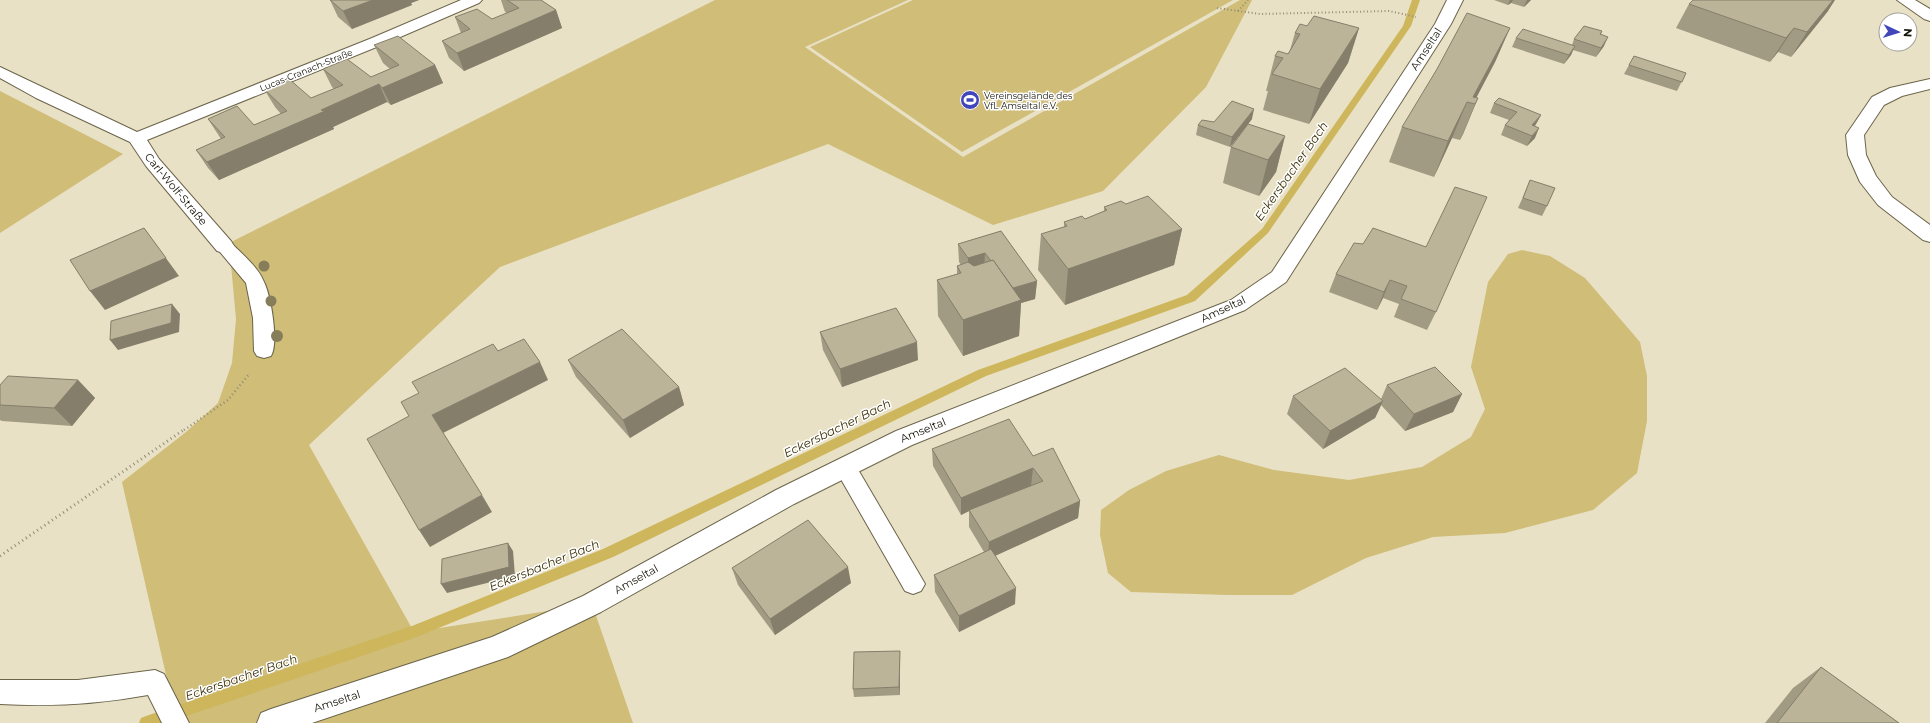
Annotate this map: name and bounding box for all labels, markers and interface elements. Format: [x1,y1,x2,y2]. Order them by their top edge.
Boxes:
north arrow [1878,12,1918,52]
street label: Amseltal [1407,25,1445,73]
text: N [1901,28,1915,38]
street label: Lucas-Cranach-Straße [258,46,355,94]
sports icon: Vereinsgelände des VfL Amseltal e.V. [959,89,981,111]
place label: Vereinsgelände des VfL Amseltal e.V. [984,90,1073,111]
water label: Eckersbacher Bach [1251,119,1331,223]
street label: Carl-Wolf-Straße [142,150,211,228]
street label: Amseltal [1198,292,1248,326]
water label: Eckersbacher Bach [781,395,893,461]
street label: Amseltal [898,414,948,446]
water label: Eckersbacher Bach [487,536,601,594]
street label: Amseltal [612,561,660,597]
water label: Eckersbacher Bach [183,651,299,703]
street label: Amseltal [312,687,362,715]

